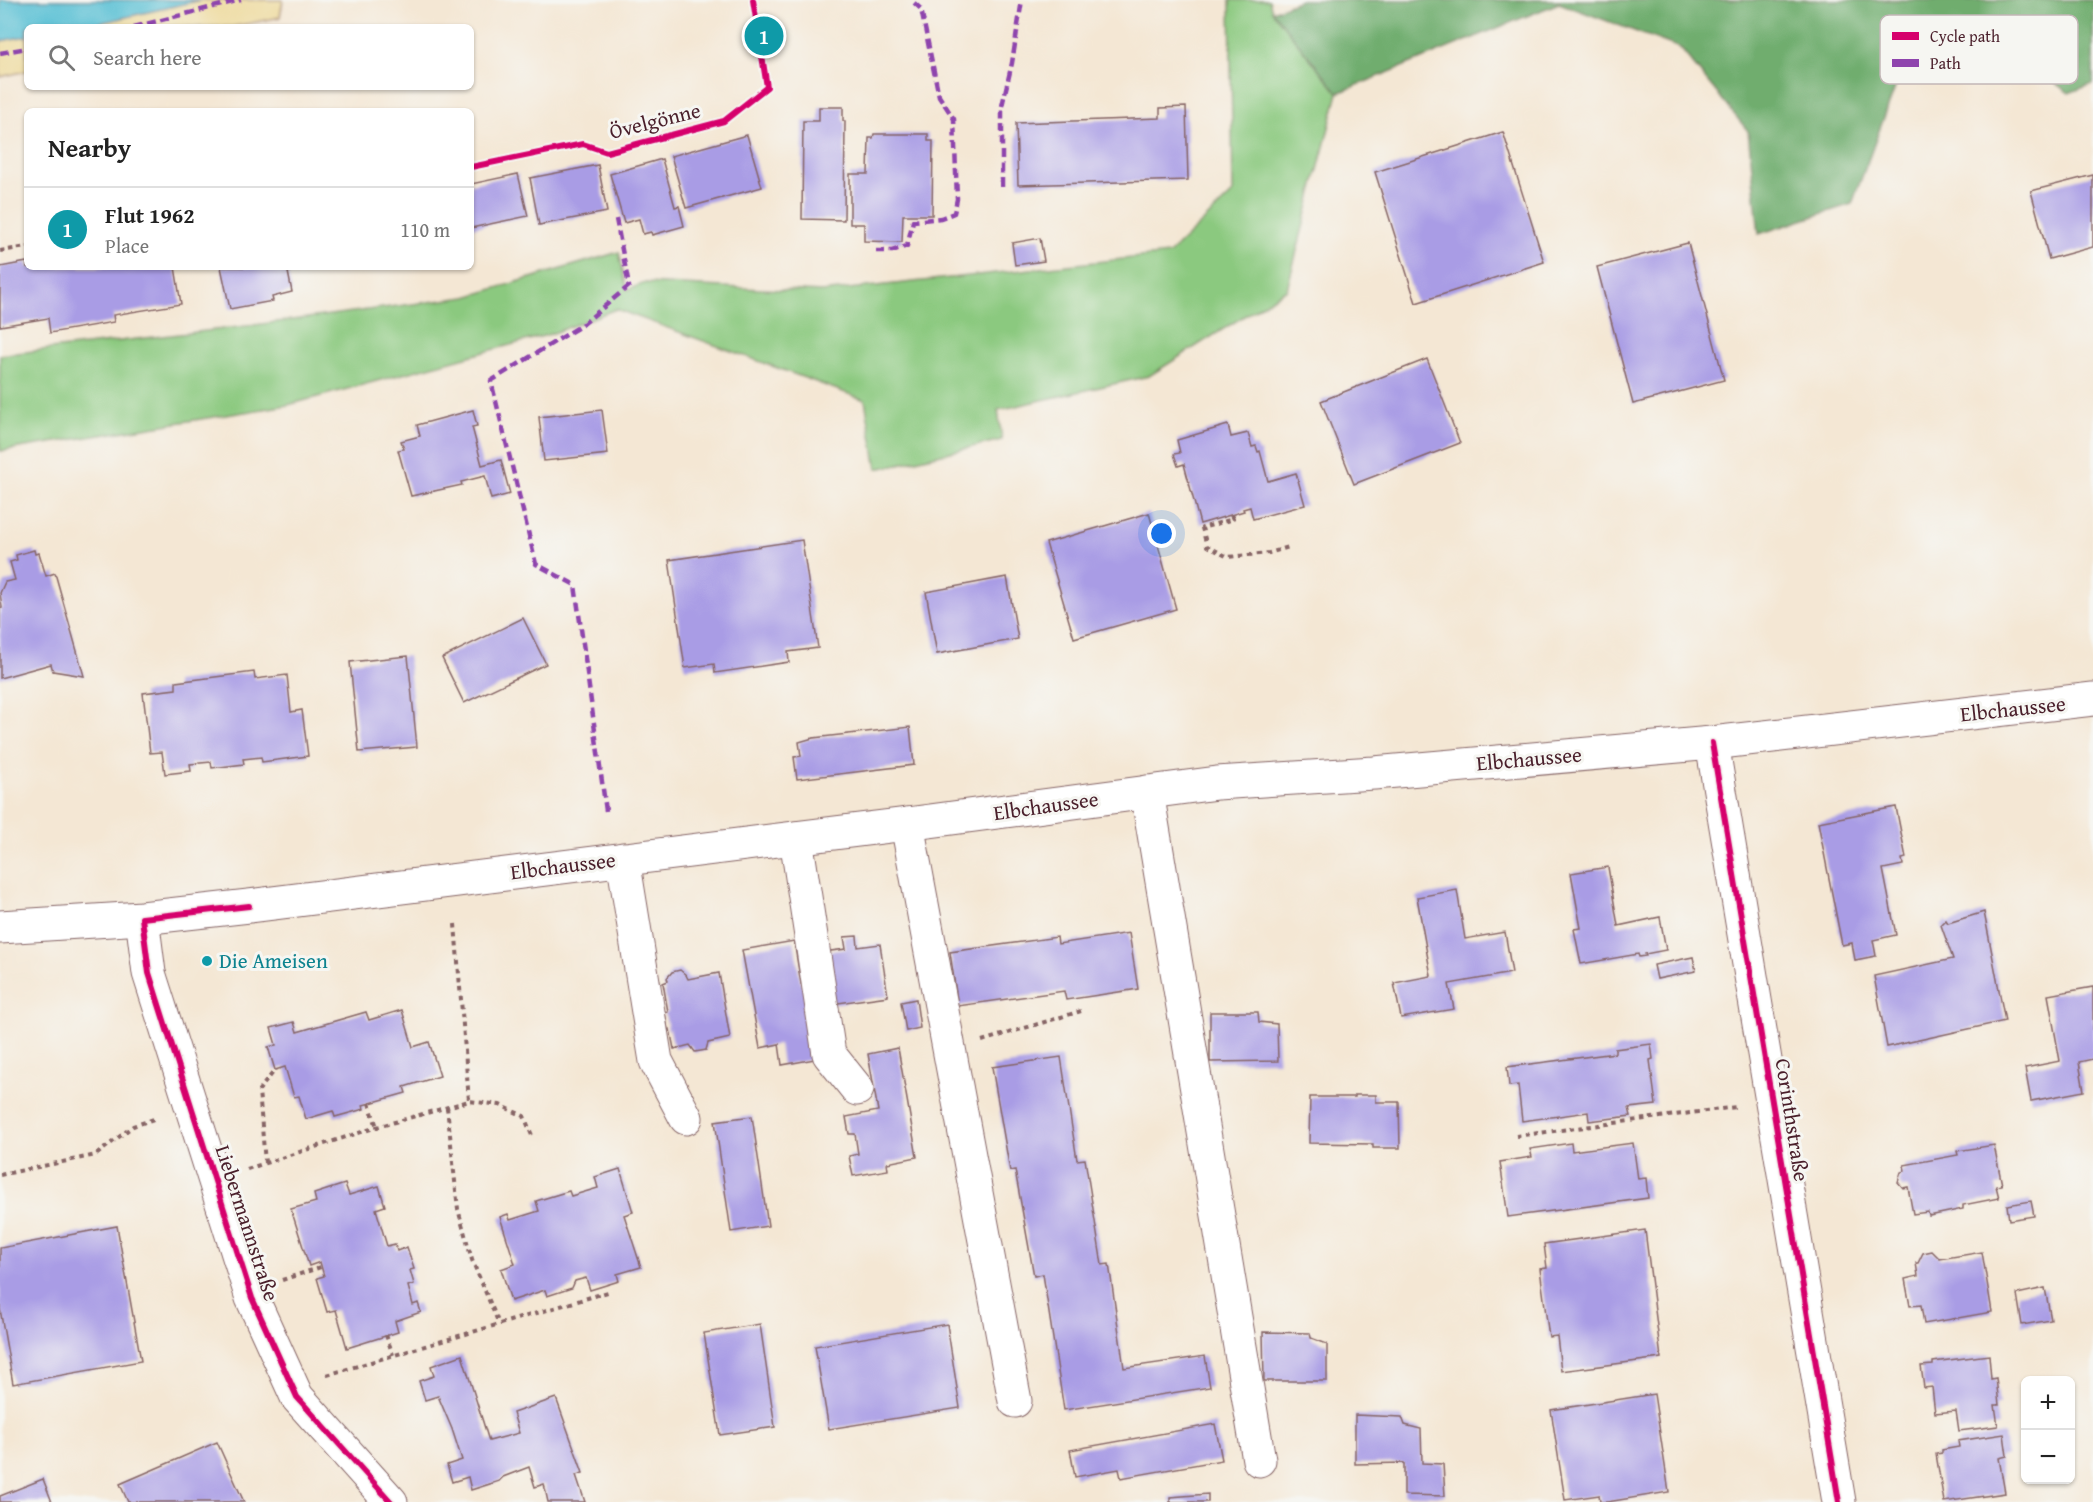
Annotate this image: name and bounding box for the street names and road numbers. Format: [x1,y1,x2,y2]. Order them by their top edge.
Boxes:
street label: Övelgönne [606,94,704,147]
street label: Elbchaussee [1959,688,2067,729]
street label: Elbchaussee [1475,738,1583,779]
street label: Elbchaussee [991,783,1101,828]
street label: Elbchaussee [509,844,617,887]
street label: Corinthstraße [1767,1056,1818,1184]
street label: Liebermannstraße [208,1141,287,1305]

